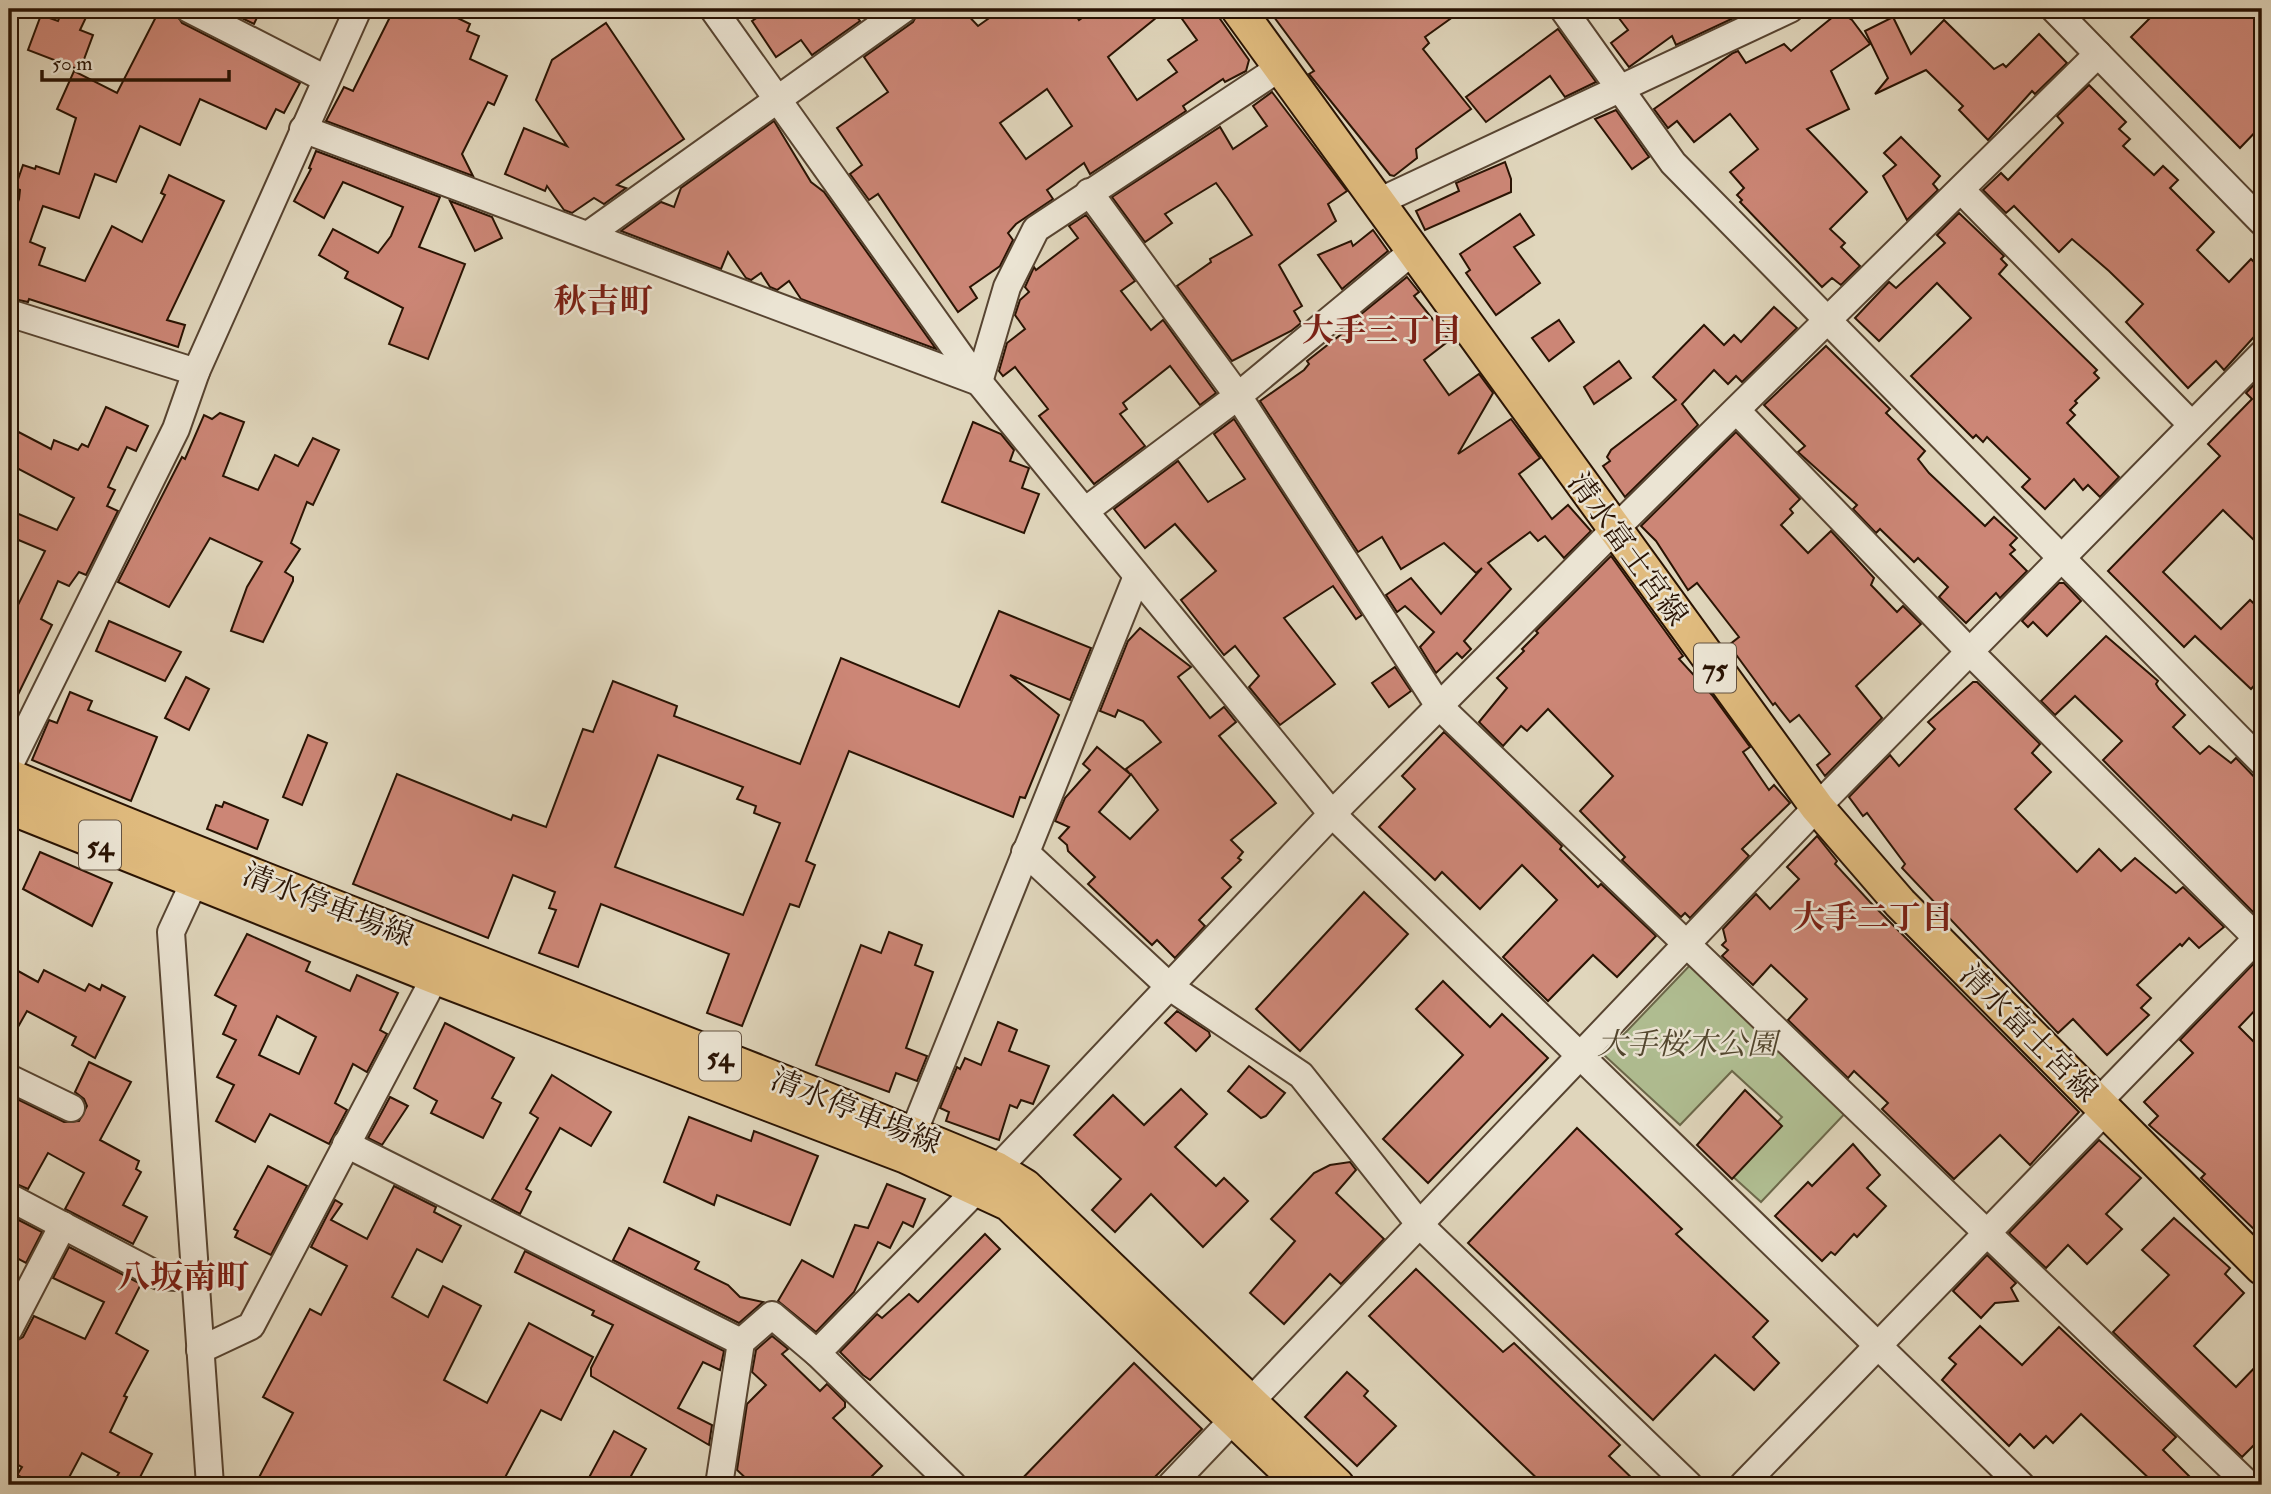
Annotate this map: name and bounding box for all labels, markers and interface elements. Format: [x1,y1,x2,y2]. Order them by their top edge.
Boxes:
scale bar [42,38,229,82]
text: 50 m [52,50,93,77]
district label: 秋吉町 [554,281,653,322]
district label: 大手三丁目 [1302,311,1462,351]
street label: 清水富士宮線 [1560,466,1695,633]
road number: 75 [1694,644,1736,692]
road number: 54 [79,820,121,870]
street label: 清水停車場線 [237,856,418,955]
district label: 大手二丁目 [1793,898,1953,938]
street label: 清水富士宮線 [1952,957,2105,1110]
park label: 大手桜木公園 [1597,1026,1782,1063]
road number: 54 [699,1032,741,1080]
street label: 清水停車場線 [765,1061,946,1162]
district label: 八坂南町 [117,1257,249,1298]

